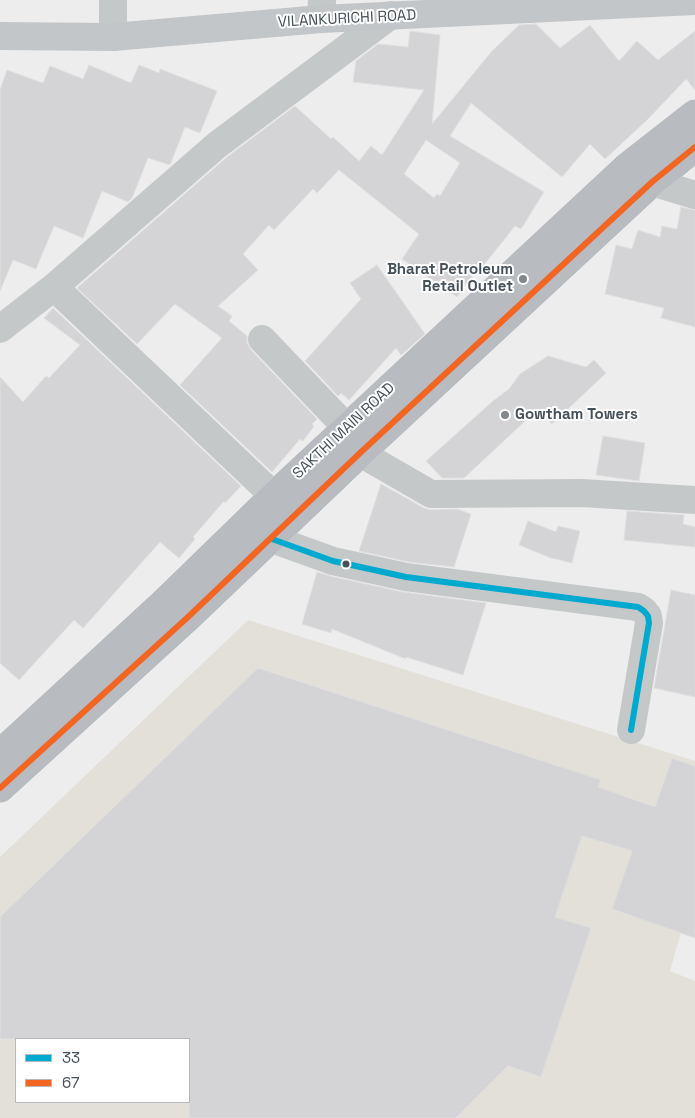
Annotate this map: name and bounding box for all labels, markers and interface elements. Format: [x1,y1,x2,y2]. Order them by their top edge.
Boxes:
street label: VILANKURICHI ROAD [277,6,417,32]
place label: Bharat Petroleum Retail Outlet [387,261,513,296]
marker: Bharat Petroleum Retail Outlet [517,273,529,285]
street label: SAKTHI MAIN ROAD [289,379,399,483]
place label: Gowtham Towers [515,406,638,424]
marker: Gowtham Towers [499,409,511,421]
unlabelled marker [341,559,351,569]
legend [15,1038,190,1103]
text: 33 [62,1048,80,1067]
text: 67 [62,1073,79,1092]

